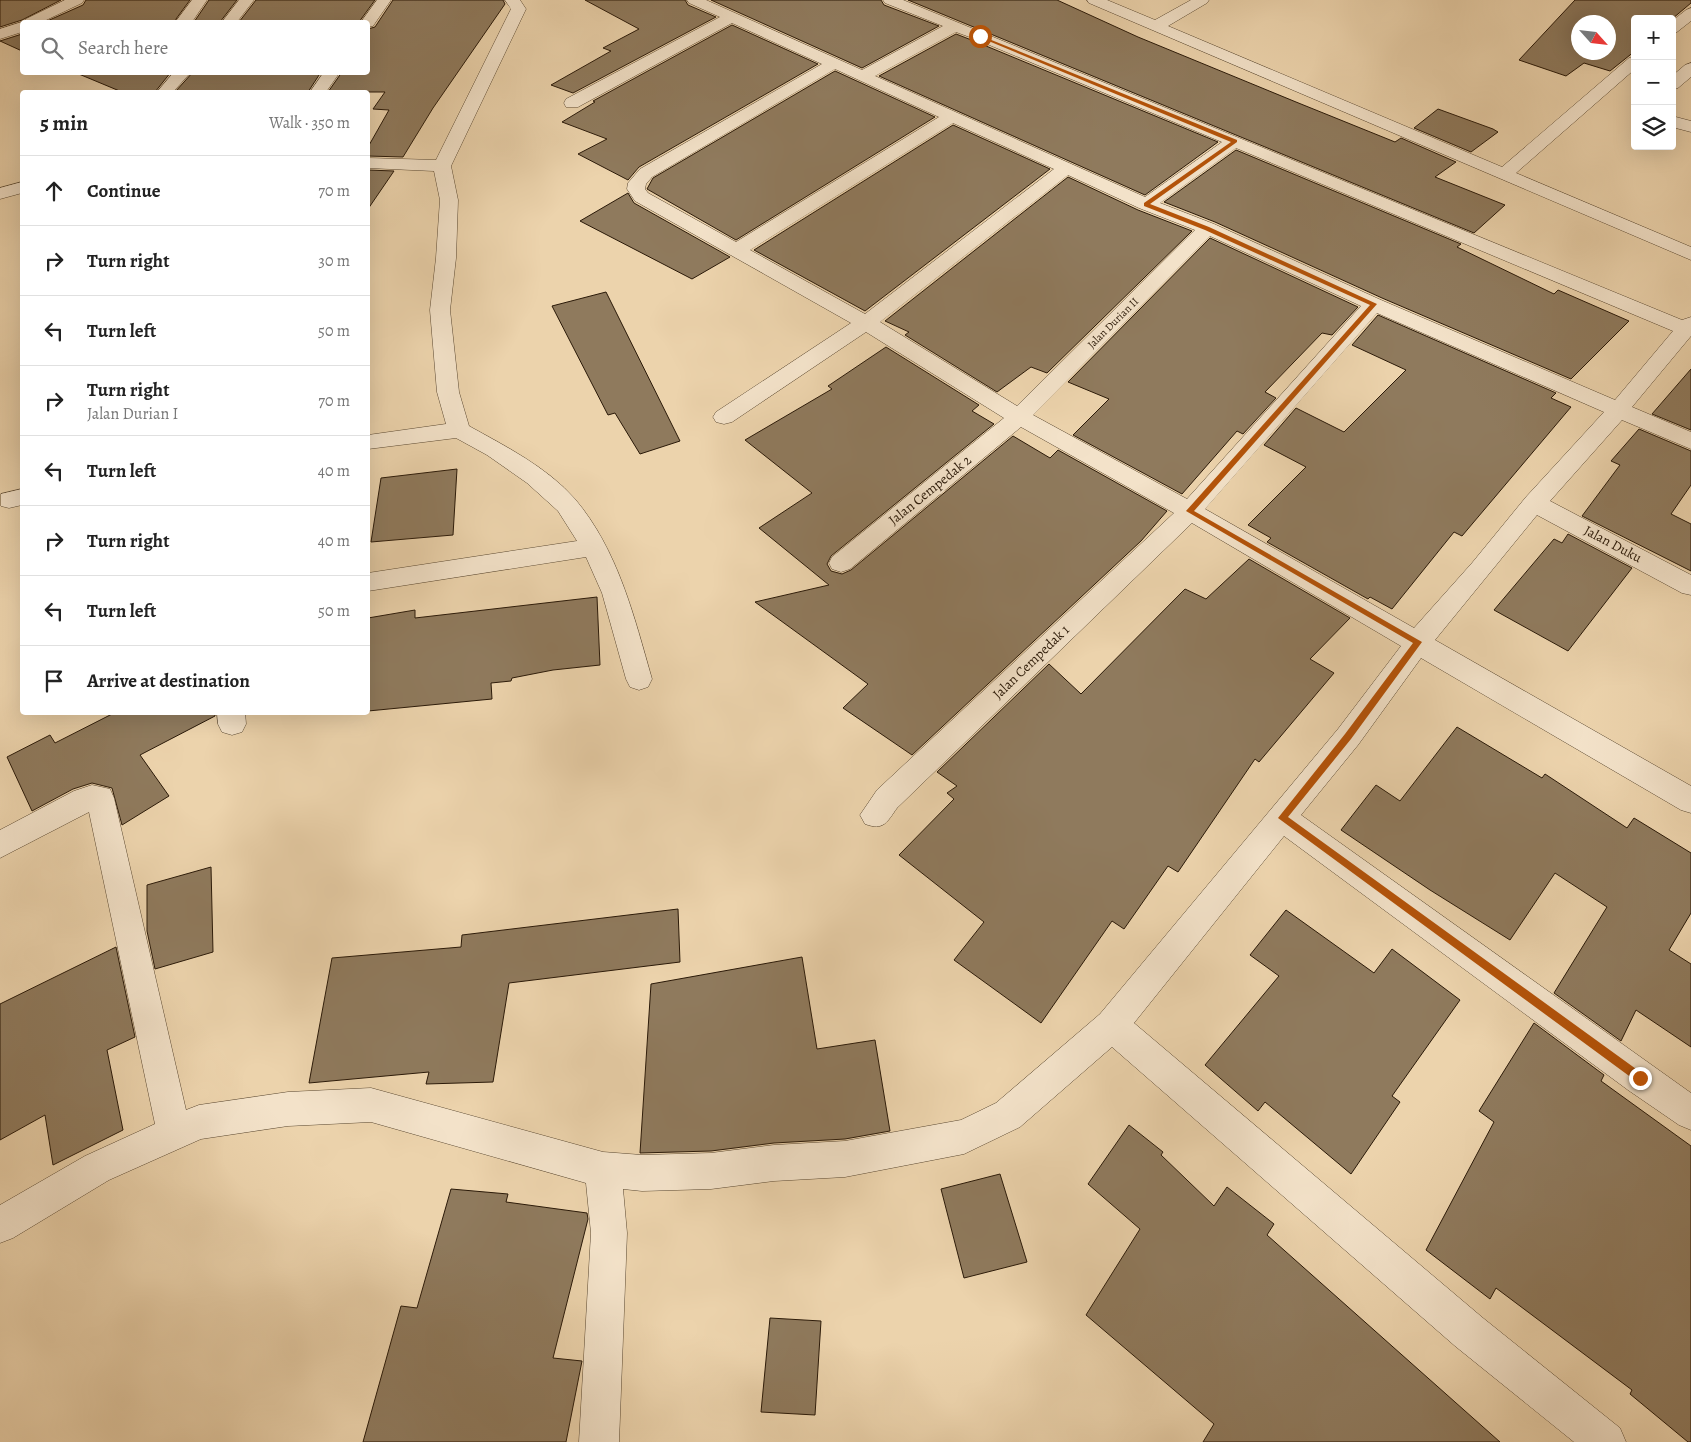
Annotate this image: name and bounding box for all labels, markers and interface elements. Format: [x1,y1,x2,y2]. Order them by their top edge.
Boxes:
north arrow [1571,15,1616,60]
map controls [1631,15,1676,150]
button: + [1631,15,1676,60]
search box [20,20,370,75]
route start [969,25,992,48]
icon: search [38,34,66,62]
text: Search here [78,35,168,61]
button: − [1631,60,1676,105]
button: layers [1631,105,1676,150]
text: 5 min [40,109,88,137]
text: Walk · 350 m [269,112,350,134]
icon: ahead [40,177,68,205]
text: Continue [87,178,161,204]
text: 70 m [318,180,350,202]
icon: right [40,247,68,275]
text: Turn right [87,248,169,274]
text: 30 m [318,250,350,272]
street label: Jalan Durian II [1084,294,1142,352]
icon: left [40,317,68,345]
text: Turn left [87,318,156,344]
text: 50 m [318,320,350,342]
text: Turn right [87,377,169,403]
icon: right [40,387,68,415]
text: 70 m [318,390,350,412]
text: Jalan Durian I [87,403,178,425]
street label: Jalan Cempedak 2 [885,450,976,529]
icon: left [40,457,68,485]
text: Turn left [87,458,156,484]
text: 40 m [318,460,350,482]
street label: Jalan Duku [1581,521,1646,567]
icon: right [40,527,68,555]
text: Turn right [87,528,169,554]
text: 40 m [318,530,350,552]
icon: left [40,597,68,625]
text: Turn left [87,598,156,624]
text: 50 m [318,600,350,622]
street label: Jalan Cempedak 1 [989,620,1074,703]
icon: arrive [40,667,68,695]
text: Arrive at destination [87,668,250,694]
route end [1629,1067,1652,1090]

